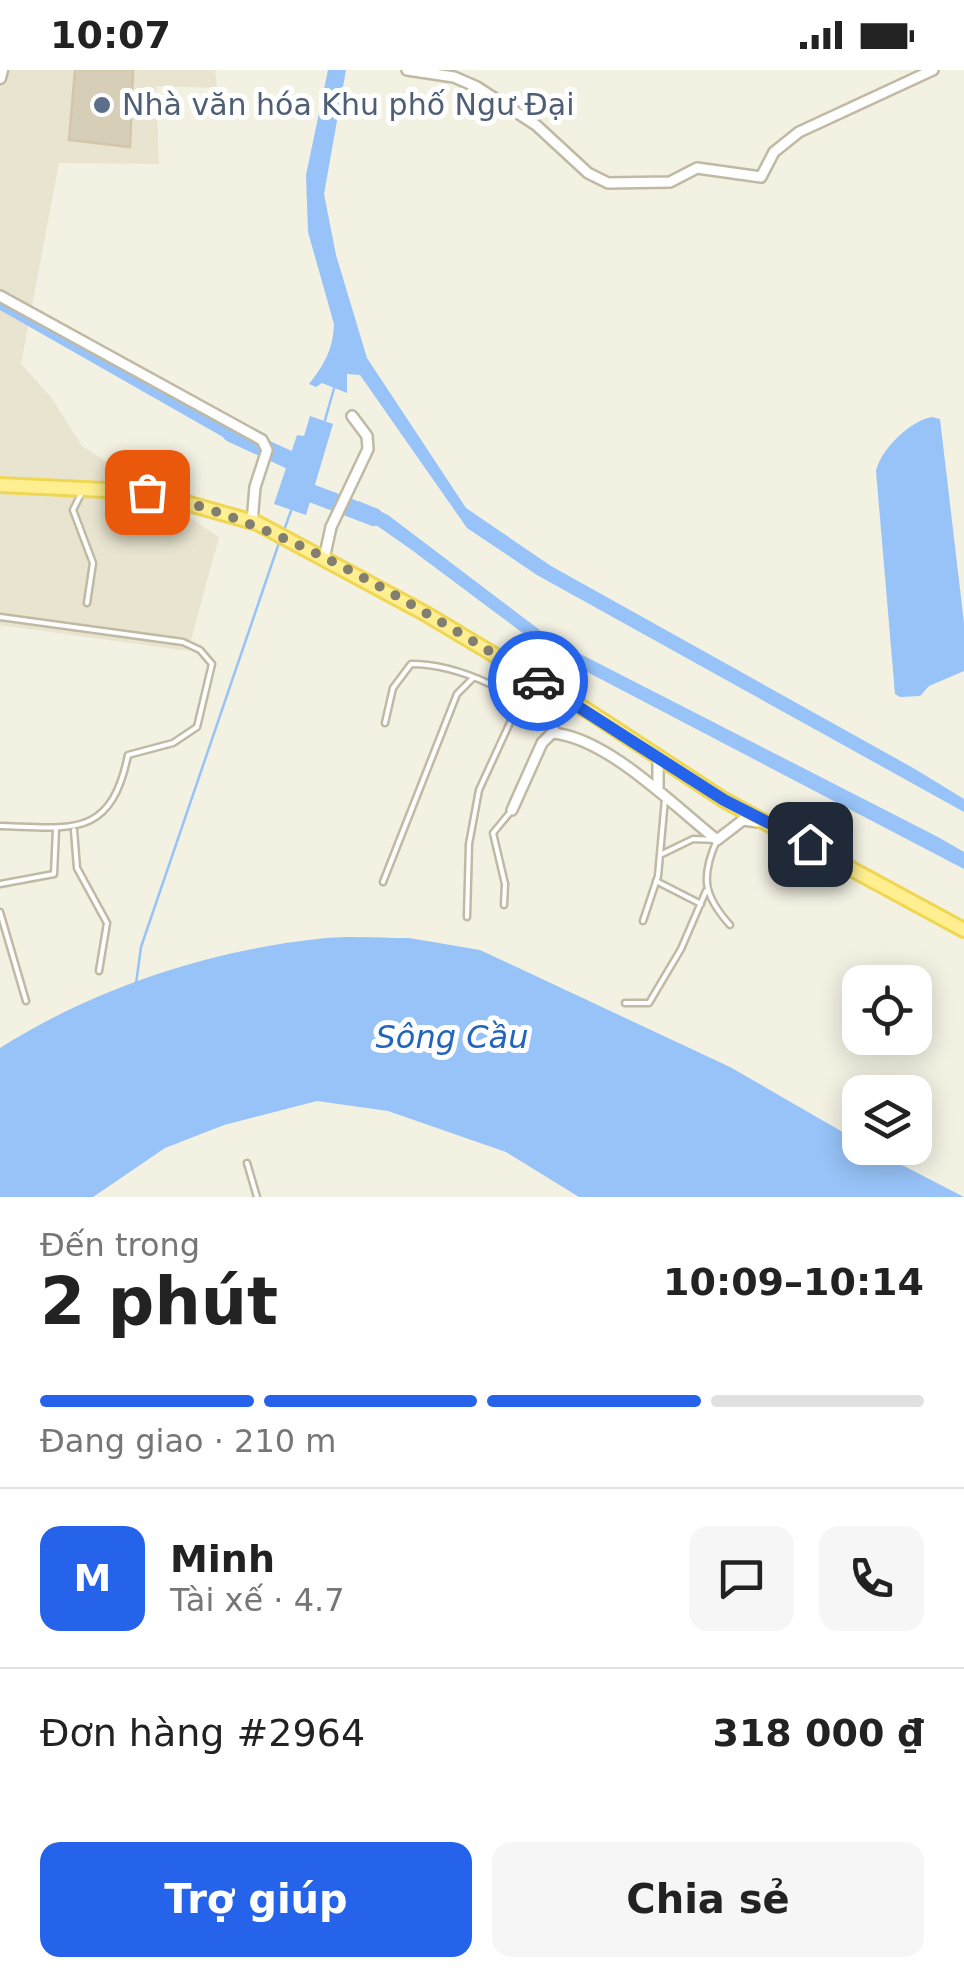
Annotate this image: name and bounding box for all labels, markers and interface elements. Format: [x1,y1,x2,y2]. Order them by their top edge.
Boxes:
text: 10:07 [50,13,171,57]
place label: Nhà văn hóa Khu phố Ngư Đại [122,87,575,122]
marker: Nhà văn hóa Khu phố Ngư Đại [91,94,113,116]
pin [105,450,190,535]
icon: bag [120,465,175,520]
courier [488,631,588,731]
icon: car [511,654,566,709]
pin [768,802,853,887]
icon: home [783,817,838,872]
map controls [842,965,932,1165]
button: locate [842,965,932,1055]
water label: Sông Cầu [376,1018,528,1056]
button: layers [842,1075,932,1165]
text: Đến trong [40,1226,200,1264]
text: 10:09–10:14 [663,1260,924,1304]
text: 2 phút [40,1264,278,1339]
text: Đang giao · 210 m [40,1422,337,1460]
button: chat [689,1526,794,1631]
button: phone [819,1526,924,1631]
text: Minh [170,1537,275,1581]
text: M [74,1556,111,1600]
text: Tài xế · 4.7 [170,1581,345,1619]
text: Đơn hàng #2964 [40,1711,365,1755]
text: 318 000 ₫ [712,1711,924,1755]
button: Trợ giúp [40,1842,472,1957]
button: Chia sẻ [492,1842,924,1957]

